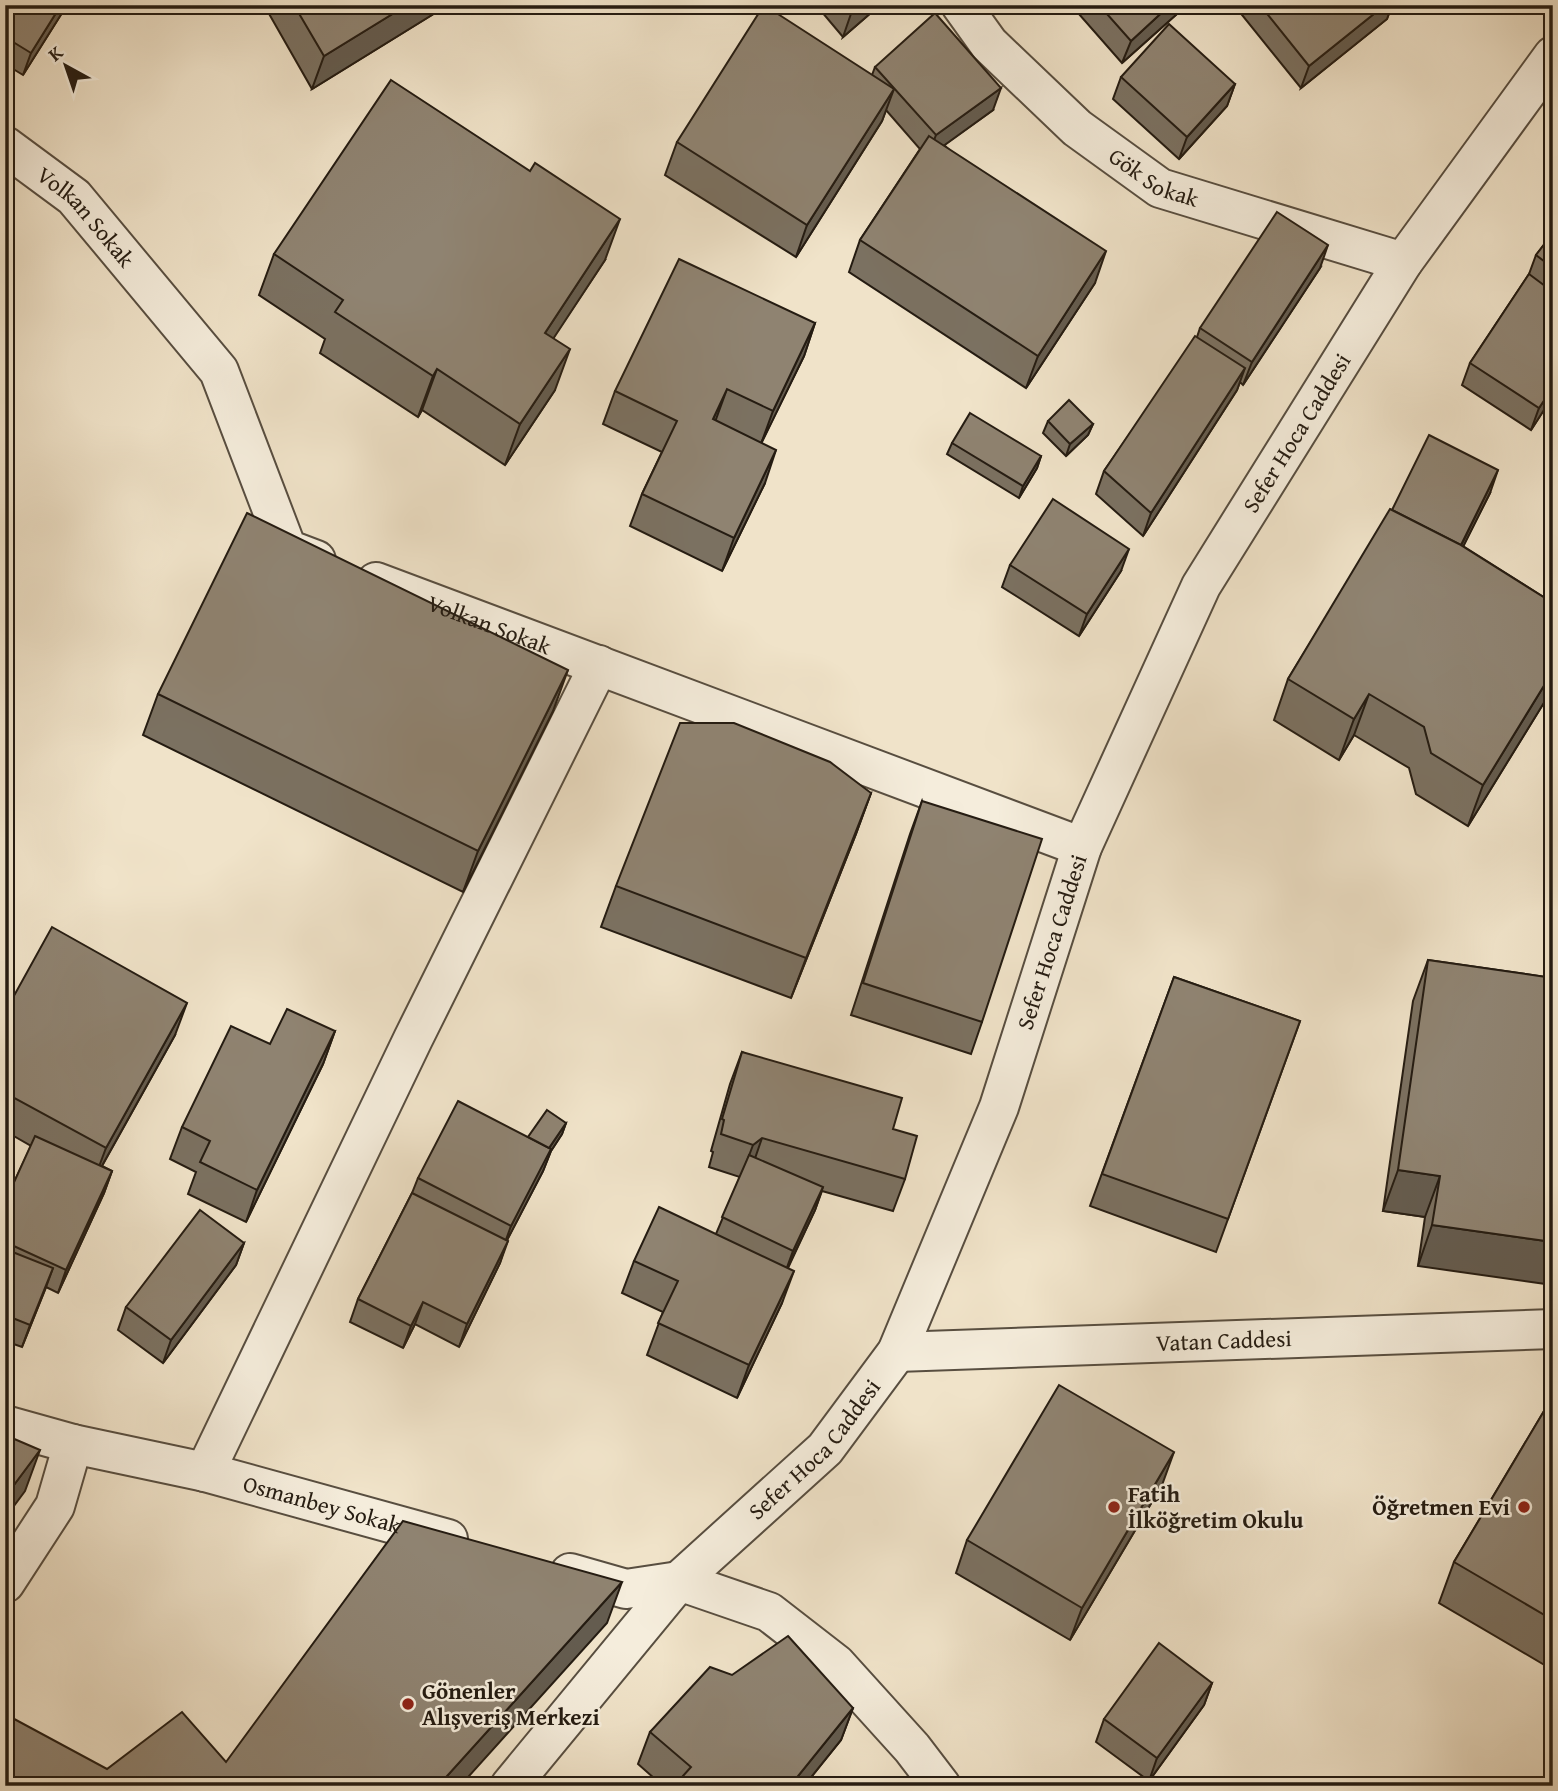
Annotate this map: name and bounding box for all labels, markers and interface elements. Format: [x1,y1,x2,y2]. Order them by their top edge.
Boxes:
north arrow [32,32,102,102]
text: K [41,38,69,68]
street label: Gök Sokak [1102,139,1203,215]
street label: Volkan Sokak [30,158,143,274]
street label: Sefer Hoca Caddesi [1234,346,1358,519]
street label: Volkan Sokak [423,586,556,662]
street label: Sefer Hoca Caddesi [1008,850,1095,1034]
street label: Vatan Caddesi [1155,1321,1292,1359]
street label: Sefer Hoca Caddesi [740,1372,888,1527]
street label: Osmanbey Sokak [240,1466,405,1541]
place label: Fatih İlköğretim Okulu [1128,1477,1304,1536]
place label: Öğretmen Evi [1372,1490,1510,1523]
marker: Fatih İlköğretim Okulu [1106,1499,1122,1515]
marker: Öğretmen Evi [1516,1499,1532,1515]
place label: Gönenler Alışveriş Merkezi [422,1674,600,1733]
marker: Gönenler Alışveriş Merkezi [400,1696,416,1712]

